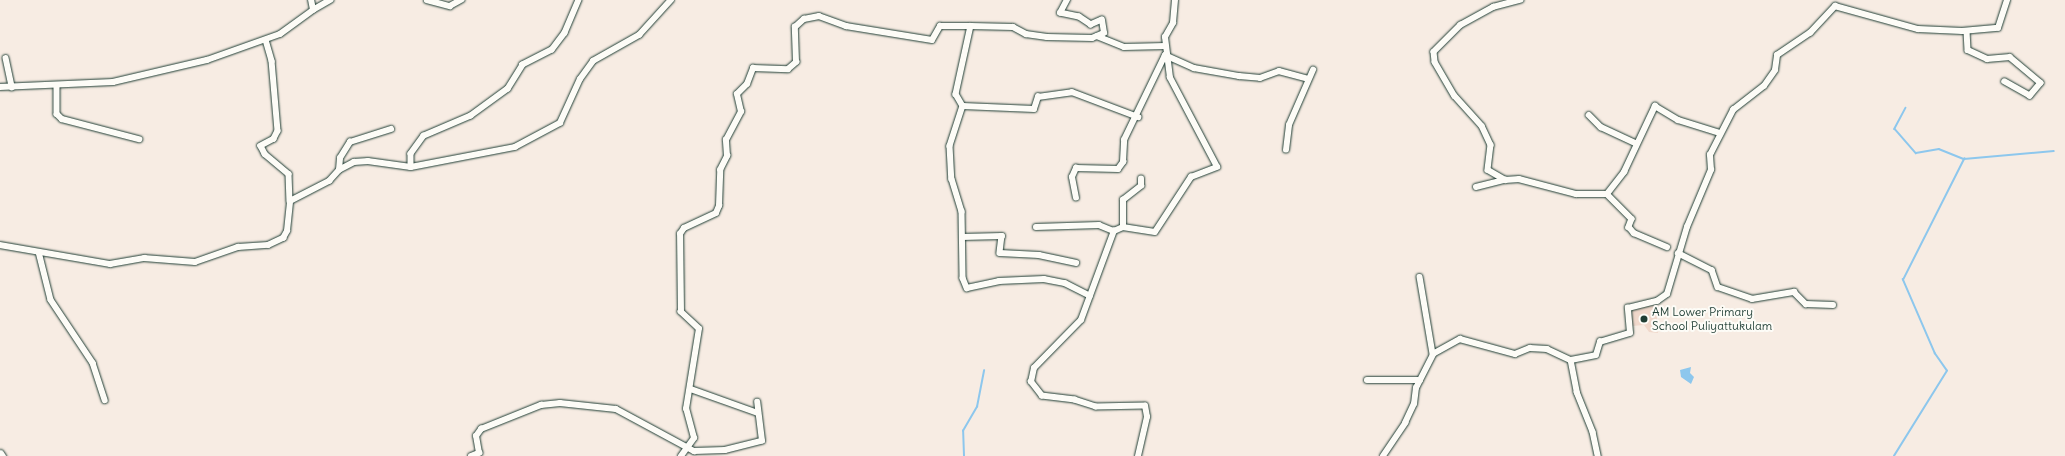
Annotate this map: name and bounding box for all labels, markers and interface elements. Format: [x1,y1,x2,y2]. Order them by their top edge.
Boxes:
place label: AM Lower Primary School Puliyattukulam [1652,305,1772,333]
marker: AM Lower Primary School Puliyattukulam [1639,314,1649,324]

